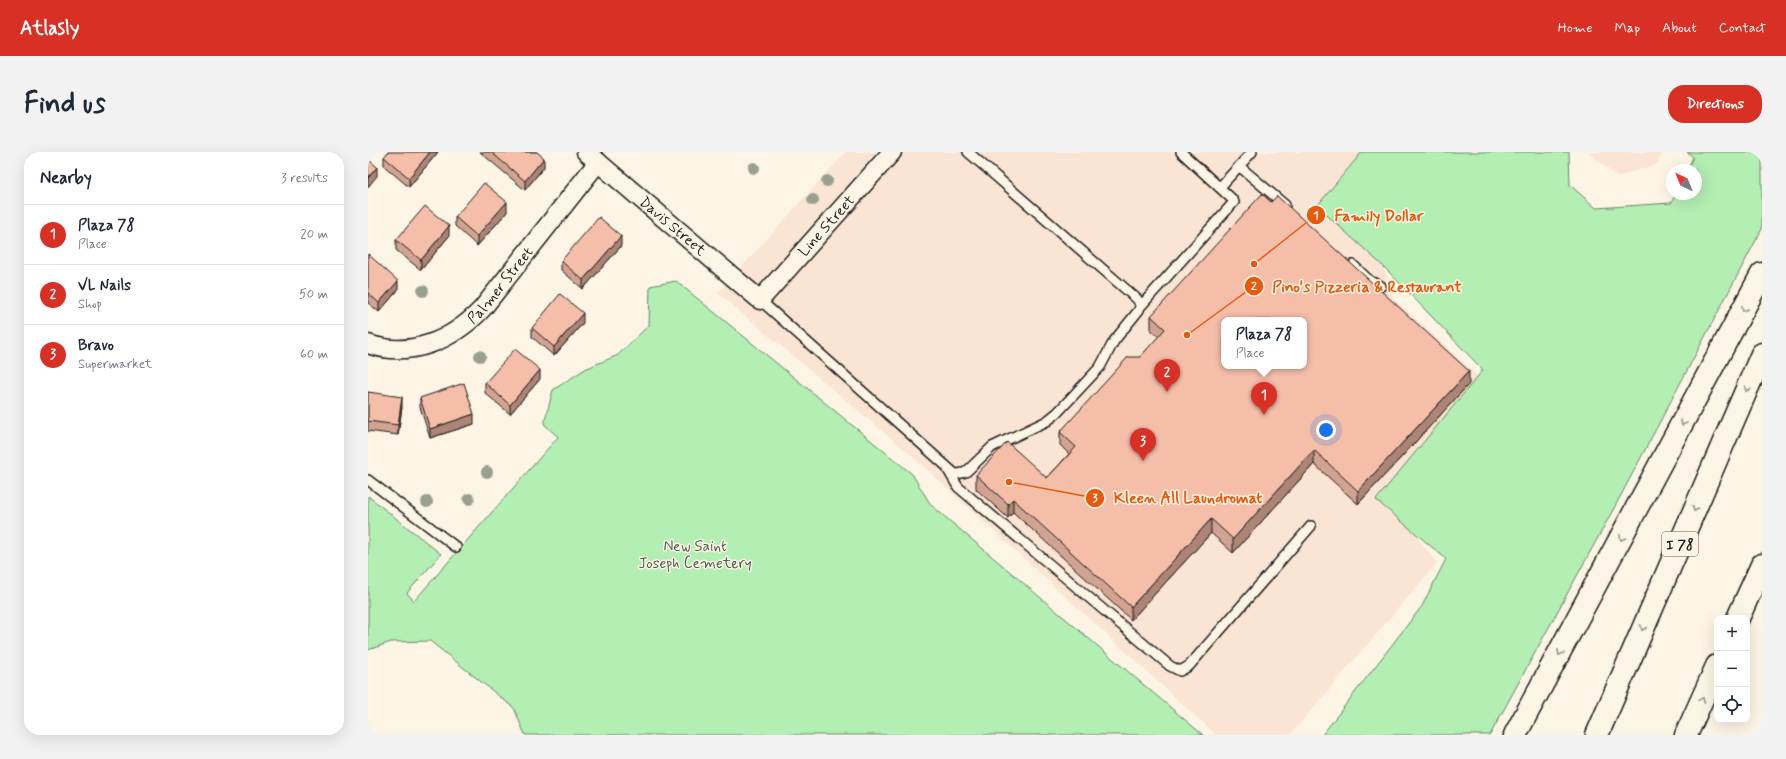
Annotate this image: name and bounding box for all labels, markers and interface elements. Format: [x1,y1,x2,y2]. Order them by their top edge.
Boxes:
text: Atlasly [20,16,79,41]
text: Home [1558,19,1592,37]
text: Map [1614,19,1640,37]
text: About [1662,19,1697,37]
text: Contact [1719,19,1766,37]
button: Directions [1668,85,1762,123]
text: Find us [24,86,105,123]
north arrow [1666,164,1702,200]
text: Nearby [40,167,92,189]
text: 3 results [281,170,328,187]
street label: Line Street [794,191,860,261]
street label: Davis Street [635,192,710,261]
callout: Family Dollar [1306,201,1432,229]
text: Family Dollar [1335,206,1424,227]
text: 1 [1313,208,1319,224]
text: Plaza 78 [78,216,135,236]
text: 1 [50,226,56,243]
text: 20 m [300,226,328,243]
text: Place [78,236,107,253]
street label: Palmer Street [464,243,538,329]
callout: Pino's Pizzeria & Restaurant [1244,272,1470,300]
text: VL Nails [78,276,131,296]
text: Pino's Pizzeria & Restaurant [1272,277,1462,298]
text: 2 [1251,279,1257,295]
text: 2 [50,286,56,303]
text: 50 m [299,286,328,303]
text: Shop [78,296,102,313]
one-way arrow [1741,305,1748,312]
popup [1221,317,1307,369]
text: Plaza 78 [1236,325,1292,345]
text: Bravo [78,336,114,356]
text: Place [1236,345,1264,362]
text: 3 [50,346,56,363]
text: 60 m [300,346,328,363]
text: Supermarket [78,356,152,373]
pin: 2 [1154,359,1180,392]
pin: 1 [1251,382,1277,415]
one-way arrow [1743,386,1751,393]
one-way arrow [1680,419,1687,427]
your location [1316,420,1336,440]
pin: 3 [1130,428,1156,461]
callout: Kleen All Laundromat [1085,484,1271,512]
text: Kleen All Laundromat [1114,488,1262,509]
text: 3 [1092,491,1098,507]
one-way arrow [1692,504,1700,512]
road number: I 78 [1662,532,1698,556]
one-way arrow [1619,534,1626,541]
park label: New Saint Joseph Cemetery [638,537,752,574]
map controls [1714,615,1750,723]
button: + [1714,615,1750,651]
one-way arrow [1640,624,1648,631]
one-way arrow [1557,648,1564,656]
button: − [1714,651,1750,687]
button: locate [1714,687,1750,723]
one-way arrow [1697,697,1705,704]

